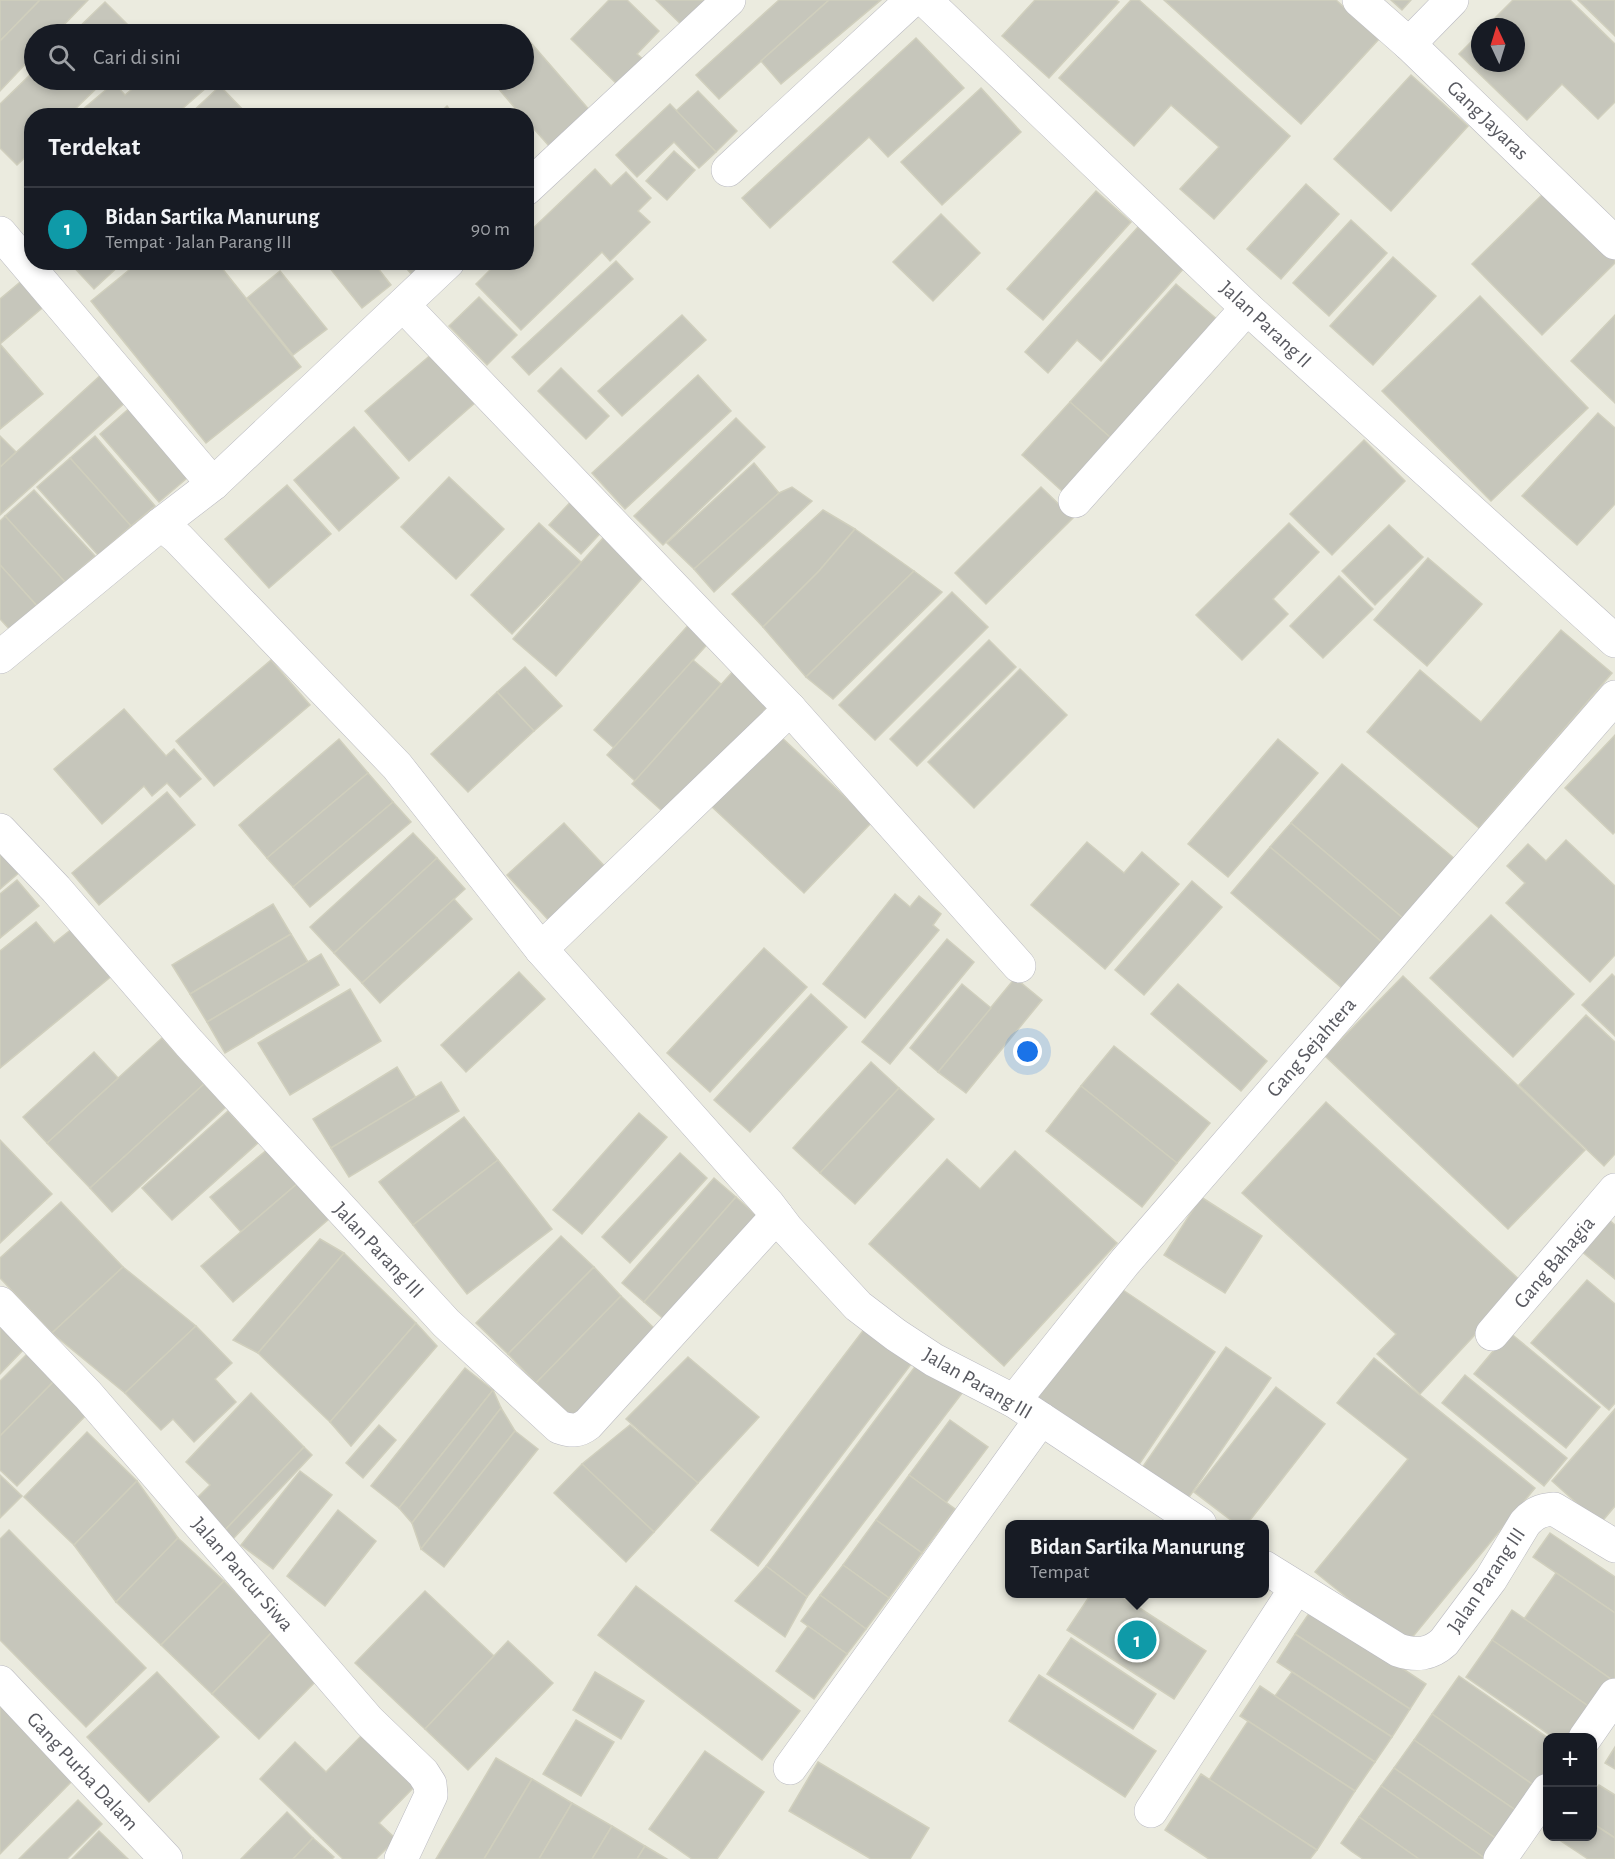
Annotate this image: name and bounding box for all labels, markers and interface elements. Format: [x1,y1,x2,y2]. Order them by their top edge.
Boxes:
north arrow [1471,18,1525,72]
search box [24,24,534,90]
icon: search [45,41,78,74]
text: Cari di sini [93,46,181,68]
street label: Gang Jayaras [1443,77,1532,164]
text: Terdekat [48,134,140,160]
text: Bidan Sartika Manurung [105,206,319,228]
text: 1 [64,219,71,239]
text: 90 m [471,219,510,239]
text: Tempat · Jalan Parang III [105,232,292,252]
street label: Jalan Parang II [1216,277,1315,372]
street label: Gang Sejahtera [1263,993,1360,1101]
your location [1013,1037,1042,1066]
street label: Jalan Parang III [329,1199,428,1302]
street label: Gang Bahagia [1510,1212,1599,1312]
street label: Jalan Parang III [920,1344,1036,1423]
street label: Jalan Pancur Siwa [188,1514,298,1635]
popup [1005,1520,1269,1598]
street label: Jalan Parang III [1444,1524,1529,1637]
text: Bidan Sartika Manurung [1030,1536,1244,1558]
text: Tempat [1030,1562,1089,1582]
pin: 1 [1118,1618,1156,1662]
street label: Gang Purba Dalam [23,1708,143,1834]
map controls [1543,1733,1597,1841]
button: + [1543,1733,1597,1787]
button: − [1543,1787,1597,1841]

